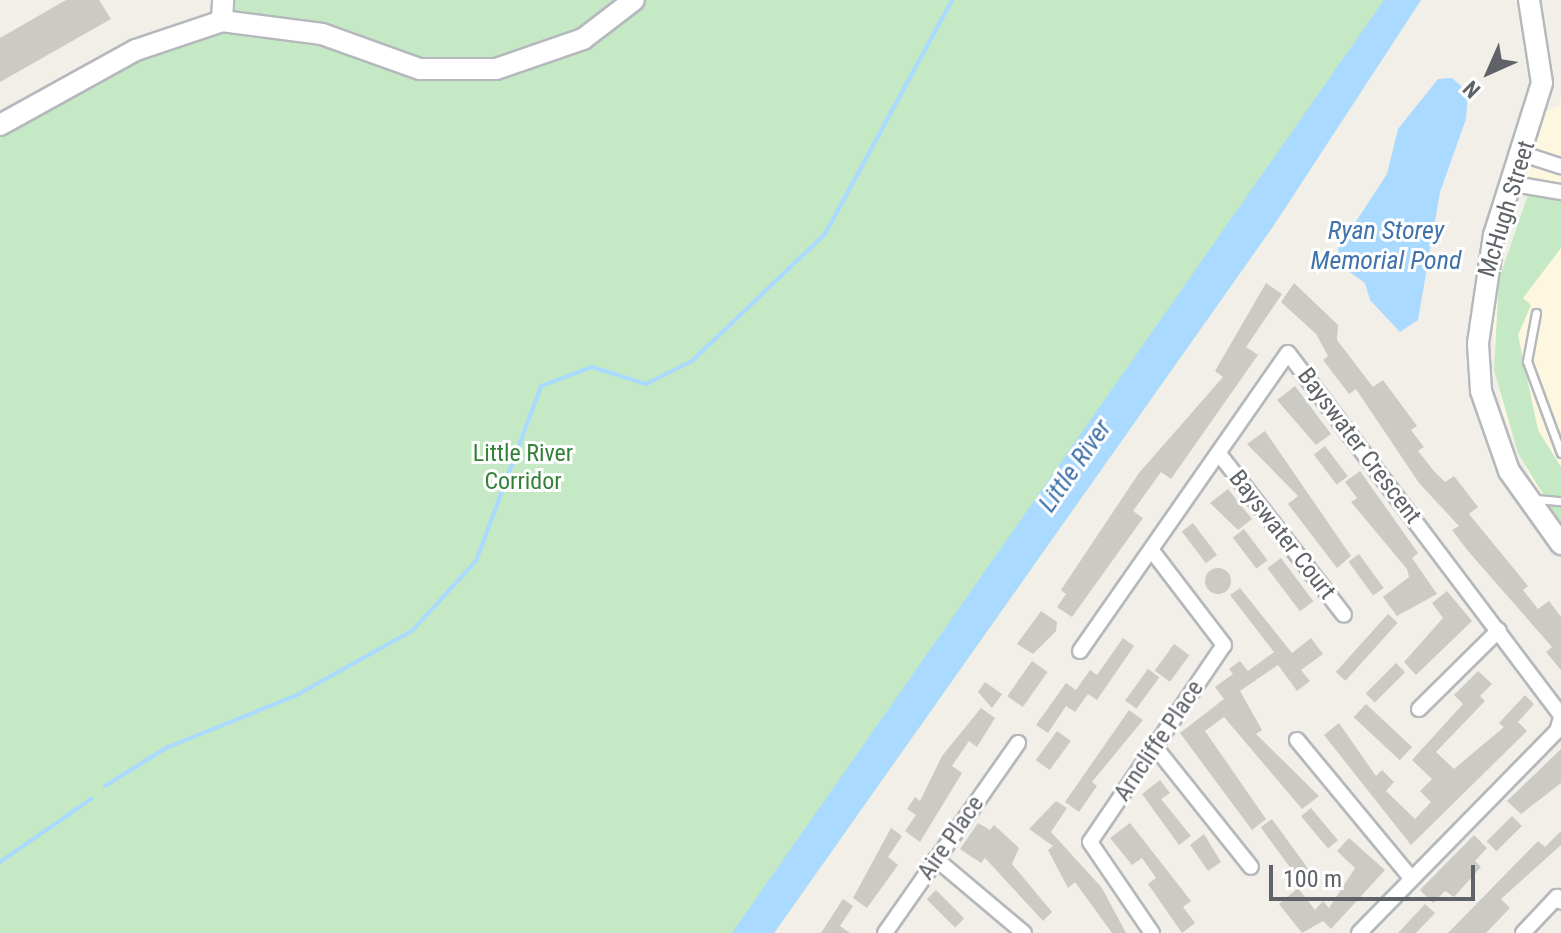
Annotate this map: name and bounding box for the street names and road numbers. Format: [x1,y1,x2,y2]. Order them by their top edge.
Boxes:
street label: McHugh Street [1473,137,1541,281]
street label: Bayswater Crescent [1291,362,1427,530]
street label: Bayswater Court [1223,465,1341,605]
street label: Arncliffe Place [1108,675,1210,807]
street label: Aire Place [912,790,990,886]

